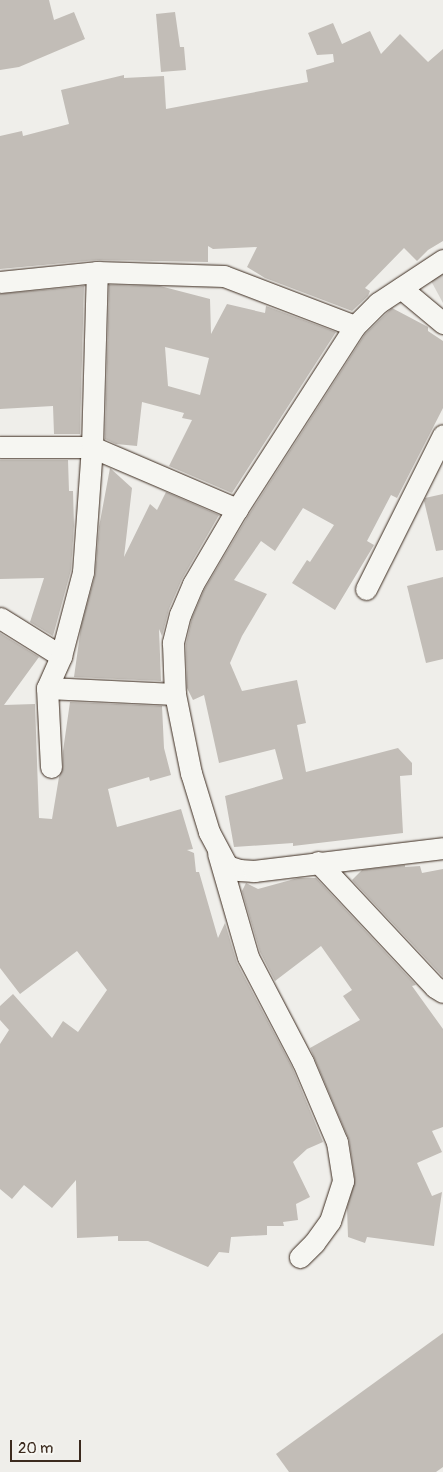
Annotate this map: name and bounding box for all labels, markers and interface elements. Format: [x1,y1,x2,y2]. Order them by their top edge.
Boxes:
scale bar [12,1430,84,1462]
text: 20 m [18,1439,53,1458]

